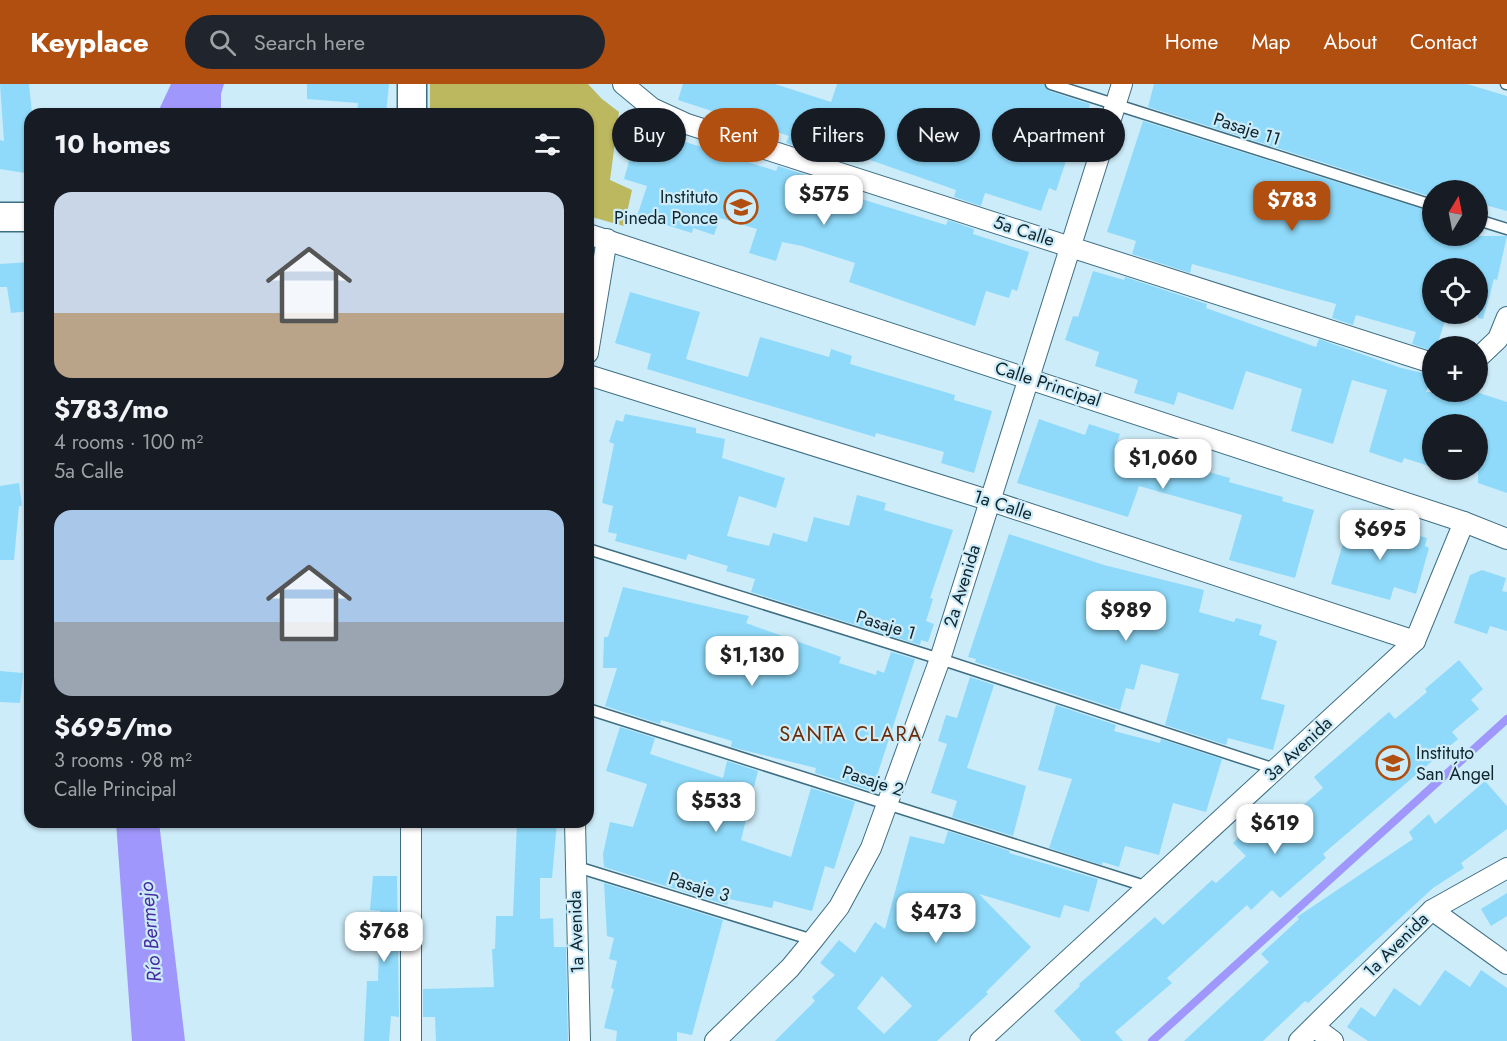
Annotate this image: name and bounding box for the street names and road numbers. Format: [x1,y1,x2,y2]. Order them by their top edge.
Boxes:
street label: Pasaje 11 [1210,106,1284,152]
street label: 5a Calle [990,209,1058,253]
street label: Calle Principal [992,355,1104,413]
street label: 1a Calle [970,483,1036,527]
street label: 2a Avenida [937,541,987,631]
street label: Pasaje 1 [853,604,919,646]
street label: 3a Avenida [1258,711,1338,787]
street label: Pasaje 2 [839,759,907,803]
street label: Pasaje 3 [665,865,733,909]
street label: 1a Avenida [562,890,590,974]
street label: 1a Avenida [1357,906,1435,984]

